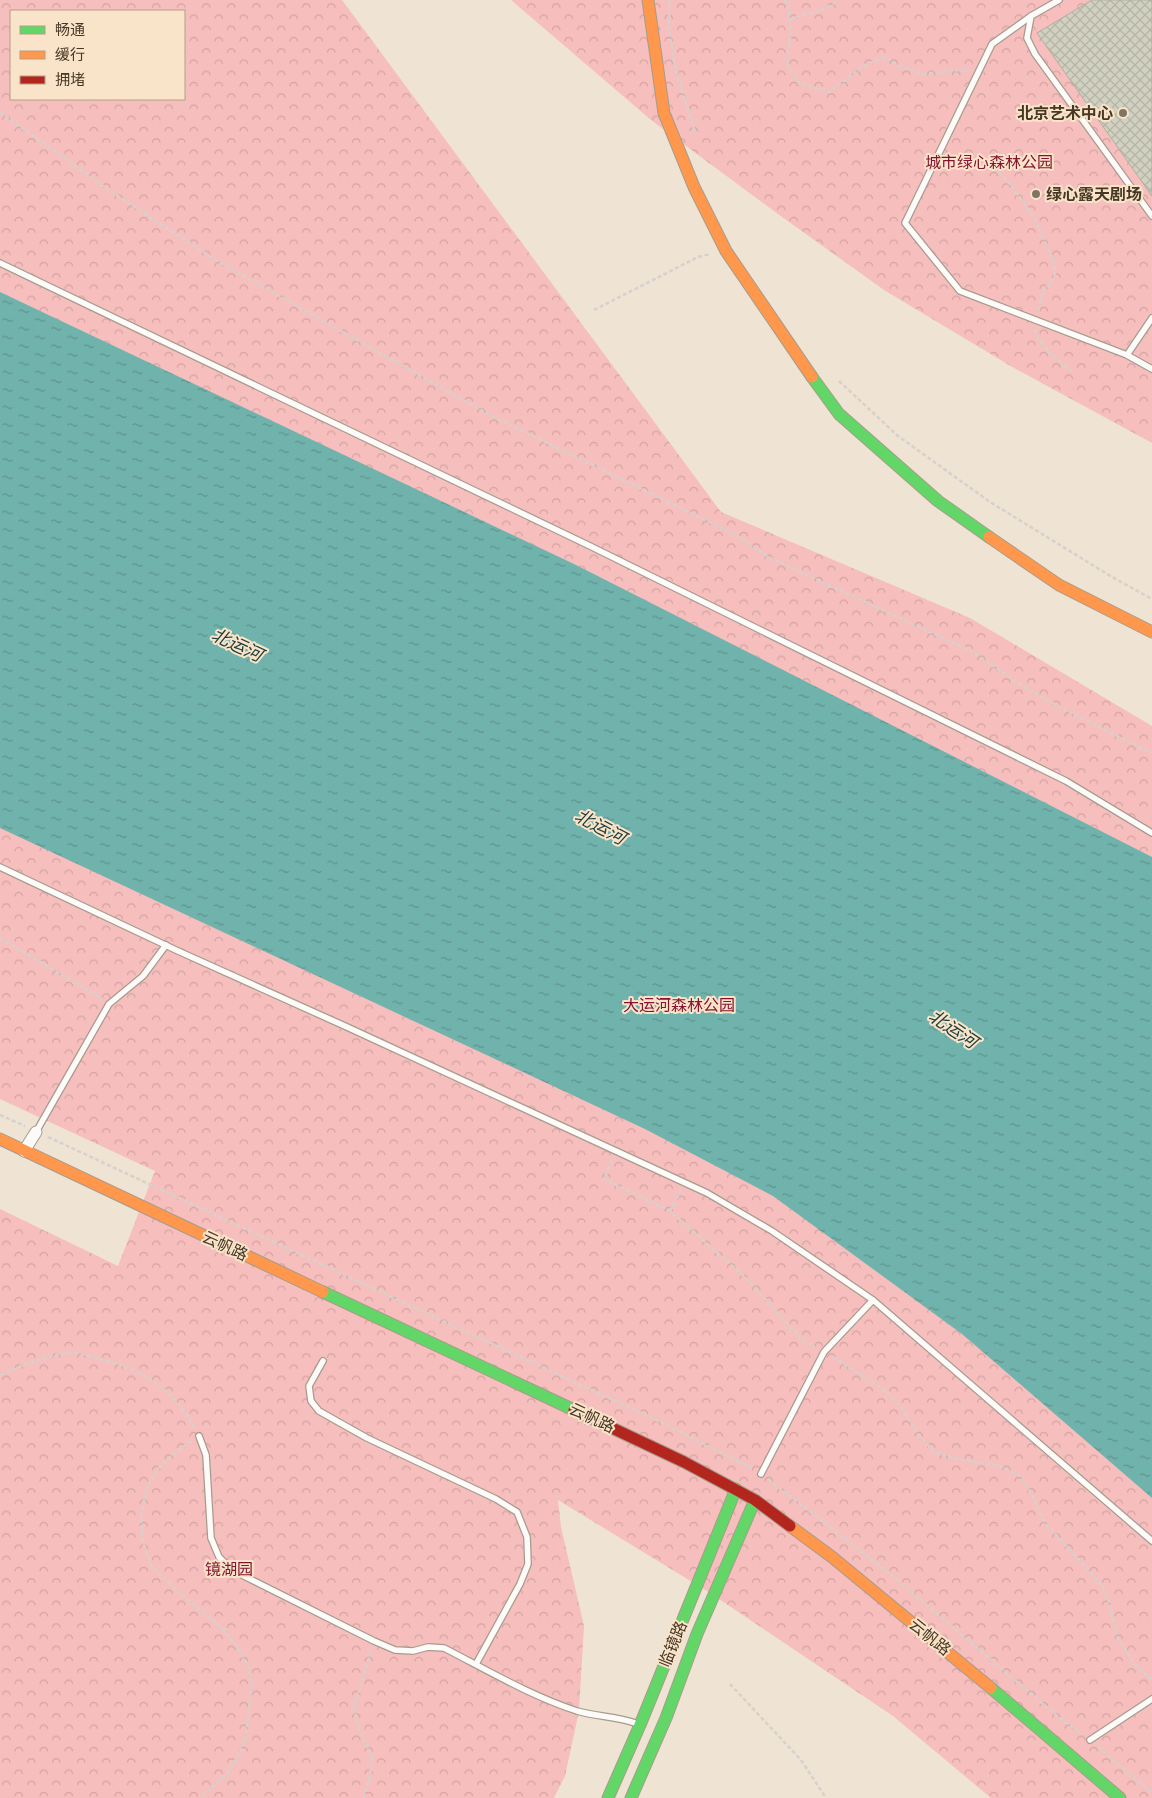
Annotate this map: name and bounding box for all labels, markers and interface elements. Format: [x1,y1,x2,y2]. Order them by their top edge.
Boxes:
legend [10,10,185,100]
text: 畅通 [55,21,85,39]
text: 缓行 [55,46,85,64]
text: 拥堵 [55,71,85,89]
place label: 北京艺术中心 [1017,104,1113,123]
marker: 北京艺术中心 [1117,107,1129,119]
park label: 城市绿心森林公园 [925,153,1053,172]
place label: 绿心露天剧场 [1046,185,1142,204]
marker: 绿心露天剧场 [1030,188,1042,200]
water label: 北运河 [208,624,269,668]
water label: 北运河 [571,805,632,851]
park label: 大运河森林公园 [623,996,735,1015]
water label: 北运河 [924,1005,984,1055]
street label: 云帆路 [199,1227,251,1265]
street label: 云帆路 [566,1399,618,1437]
park label: 镜湖园 [205,1560,253,1579]
street label: 云帆路 [905,1615,955,1659]
street label: 临镜路 [655,1618,691,1670]

